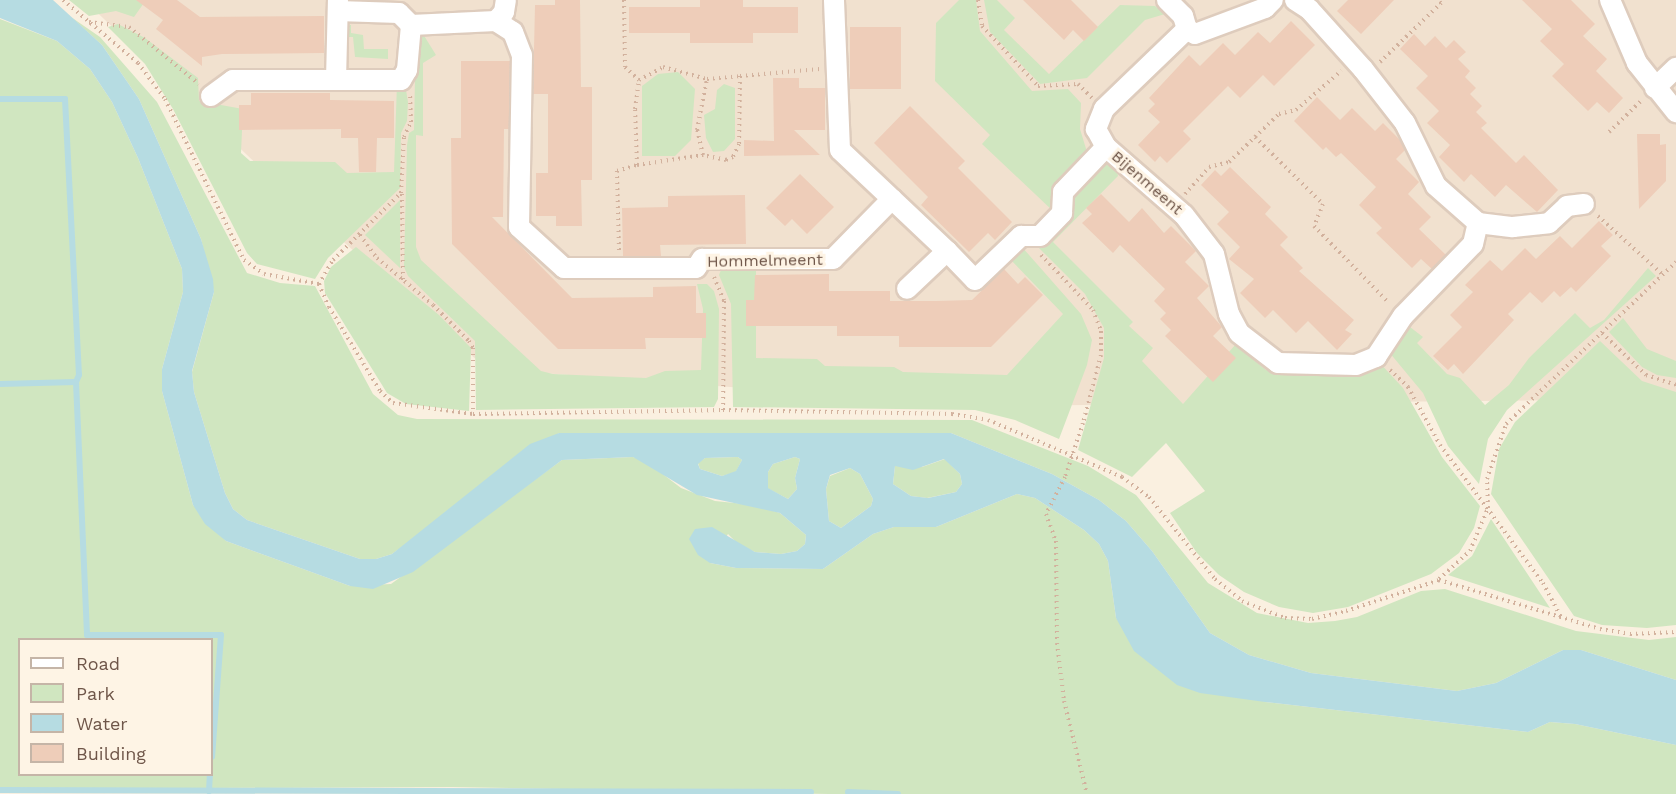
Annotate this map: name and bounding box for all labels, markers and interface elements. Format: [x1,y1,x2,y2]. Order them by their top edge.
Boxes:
street label: Bijenmeent [1107,147,1187,219]
street label: Hommelmeent [707,250,823,272]
legend [18,638,213,776]
text: Road [76,653,120,674]
text: Park [76,683,115,704]
text: Water [76,713,128,734]
text: Building [76,743,146,764]

